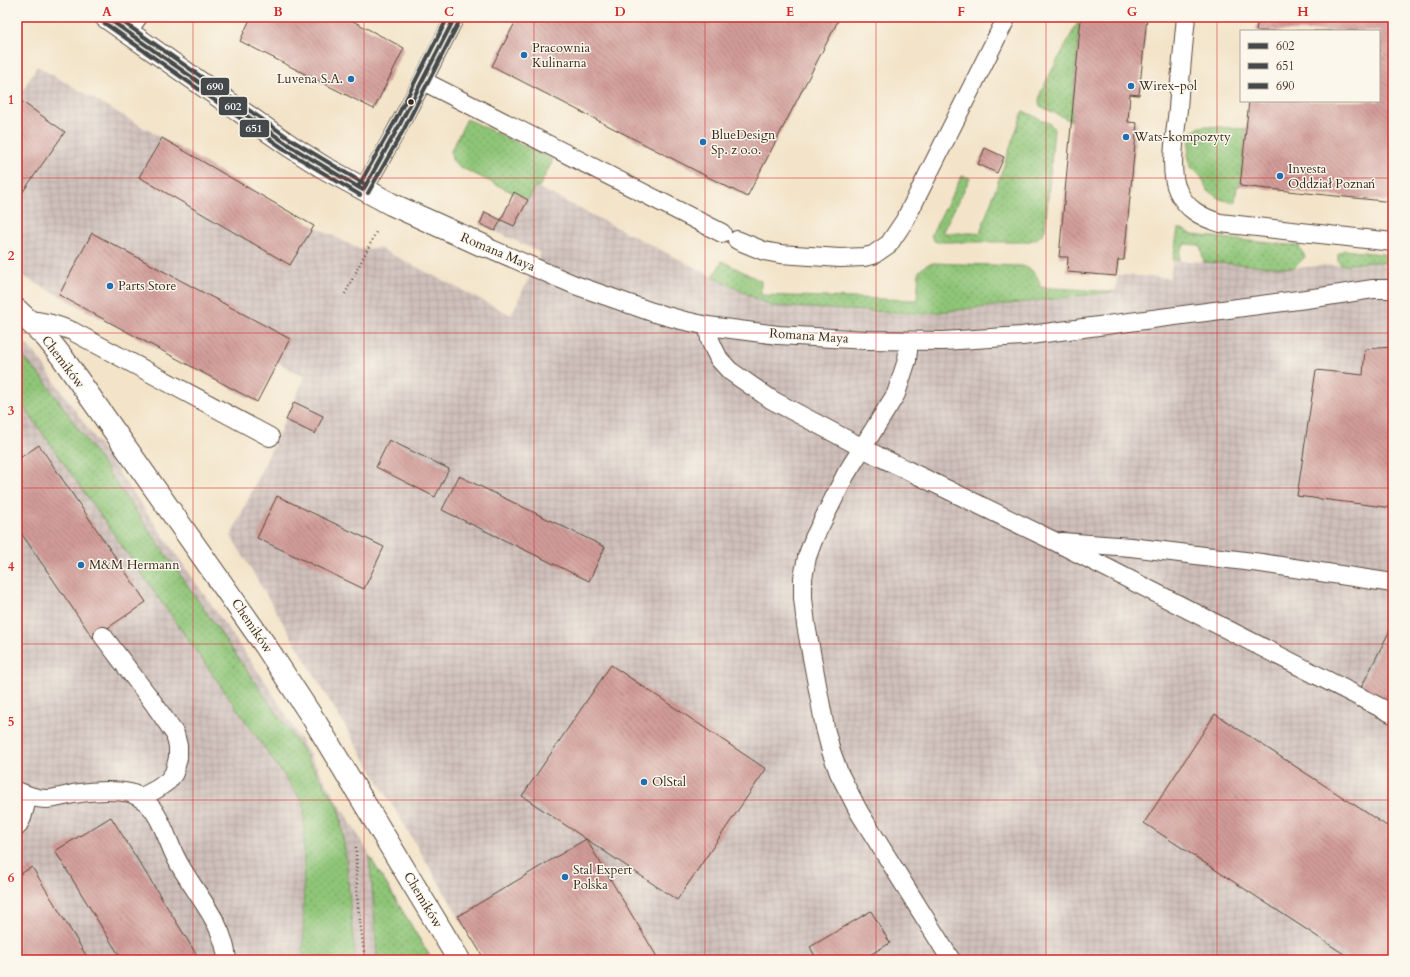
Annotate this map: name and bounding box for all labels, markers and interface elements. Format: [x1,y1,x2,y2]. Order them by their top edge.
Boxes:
text: A [102,3,112,21]
text: B [273,3,283,21]
text: C [444,3,454,21]
text: D [614,3,626,21]
text: E [786,3,794,21]
text: F [957,3,965,21]
text: G [1127,3,1138,21]
text: H [1297,3,1309,21]
legend [1240,30,1380,102]
text: 602 [1276,38,1294,54]
place label: Pracownia Kulinarna [532,39,590,72]
marker: Pracownia Kulinarna [519,50,529,60]
text: 651 [1276,58,1294,74]
place label: Luvena S.A. [277,70,343,88]
marker: Luvena S.A. [346,74,356,84]
line badge: 690 [200,77,230,96]
place label: Wirex-pol [1138,77,1198,95]
text: 690 [1276,78,1294,94]
text: 690 [207,79,224,94]
marker: Wirex-pol [1126,81,1136,91]
text: 1 [8,91,14,109]
line badge: 602 [218,96,248,116]
unlabelled marker [406,97,416,107]
text: 602 [225,99,242,114]
line badge: 651 [239,119,270,138]
text: 651 [246,121,262,136]
place label: BlueDesign Sp. z o.o. [711,126,776,159]
place label: Wats-kompozyty [1133,128,1231,146]
marker: Wats-kompozyty [1121,132,1131,142]
marker: BlueDesign Sp. z o.o. [698,137,708,147]
place label: Investa Oddział Poznań [1288,160,1376,193]
marker: Investa Oddział Poznań [1275,171,1285,181]
street label: Romana Maya [458,228,538,276]
text: 2 [8,247,15,265]
place label: Parts Store [118,277,176,295]
marker: Parts Store [105,281,115,291]
street label: Romana Maya [769,324,850,348]
street label: Chemików [37,332,89,393]
text: 3 [8,402,15,420]
place label: M&M Hermann [89,556,180,574]
text: 4 [8,558,15,576]
marker: M&M Hermann [76,560,86,570]
street label: Chemików [227,595,277,657]
text: 5 [8,713,14,731]
place label: OlStal [652,773,687,791]
marker: OlStal [639,777,649,787]
place label: Stal Expert Polska [573,861,632,894]
text: 6 [8,869,15,887]
street label: Chemików [399,869,447,932]
marker: Stal Expert Polska [560,872,570,882]

